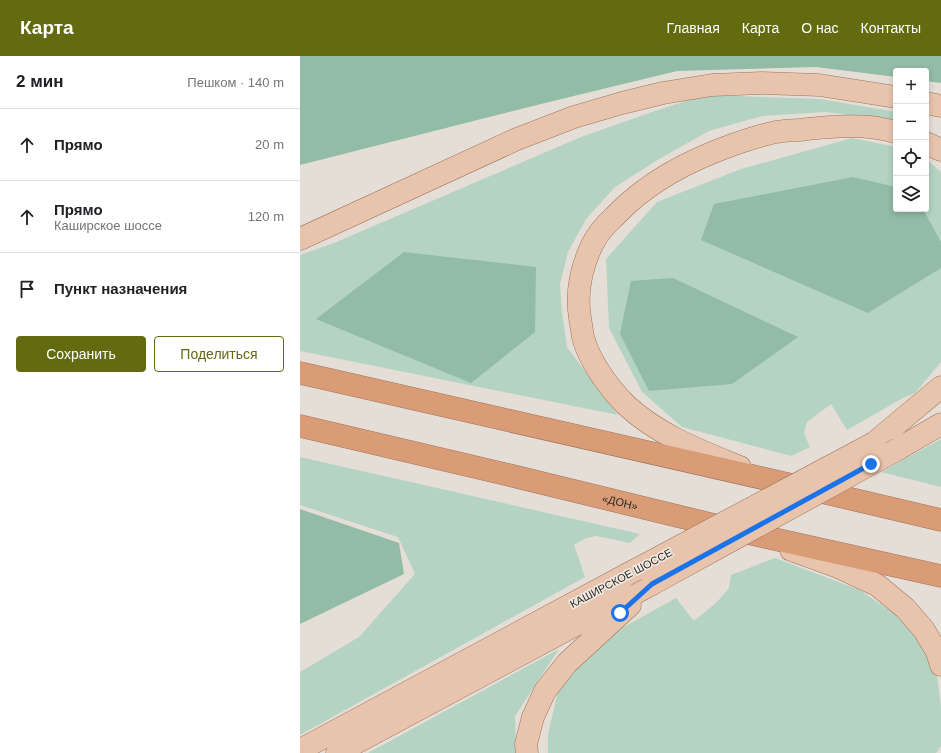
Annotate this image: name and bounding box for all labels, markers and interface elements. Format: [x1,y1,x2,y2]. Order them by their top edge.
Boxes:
text: Карта [20,17,74,38]
text: Главная [666,20,720,36]
text: Карта [742,20,779,36]
text: О нас [801,20,839,36]
text: Контакты [861,20,921,36]
map controls [893,68,929,212]
button: + [893,68,929,104]
text: 2 мин [16,72,63,91]
text: Пешком · 140 m [187,75,284,90]
button: − [893,104,929,140]
icon: ahead [16,134,38,156]
text: Прямо [54,136,103,153]
text: 20 m [255,137,284,152]
button: locate [893,140,929,176]
button: layers [893,176,929,212]
text: Прямо [54,201,103,218]
icon: ahead [16,206,38,228]
text: 120 m [248,209,284,224]
text: Каширское шоссе [54,218,162,233]
icon: arrive [16,278,38,300]
text: Пункт назначения [54,280,187,297]
button: Сохранить [16,336,146,372]
button: Поделиться [154,336,284,372]
route end [862,455,880,473]
street label: «ДОН» [601,492,639,512]
street label: КАШИРСКОЕ ШОССЕ [568,546,674,610]
route start [611,604,629,622]

